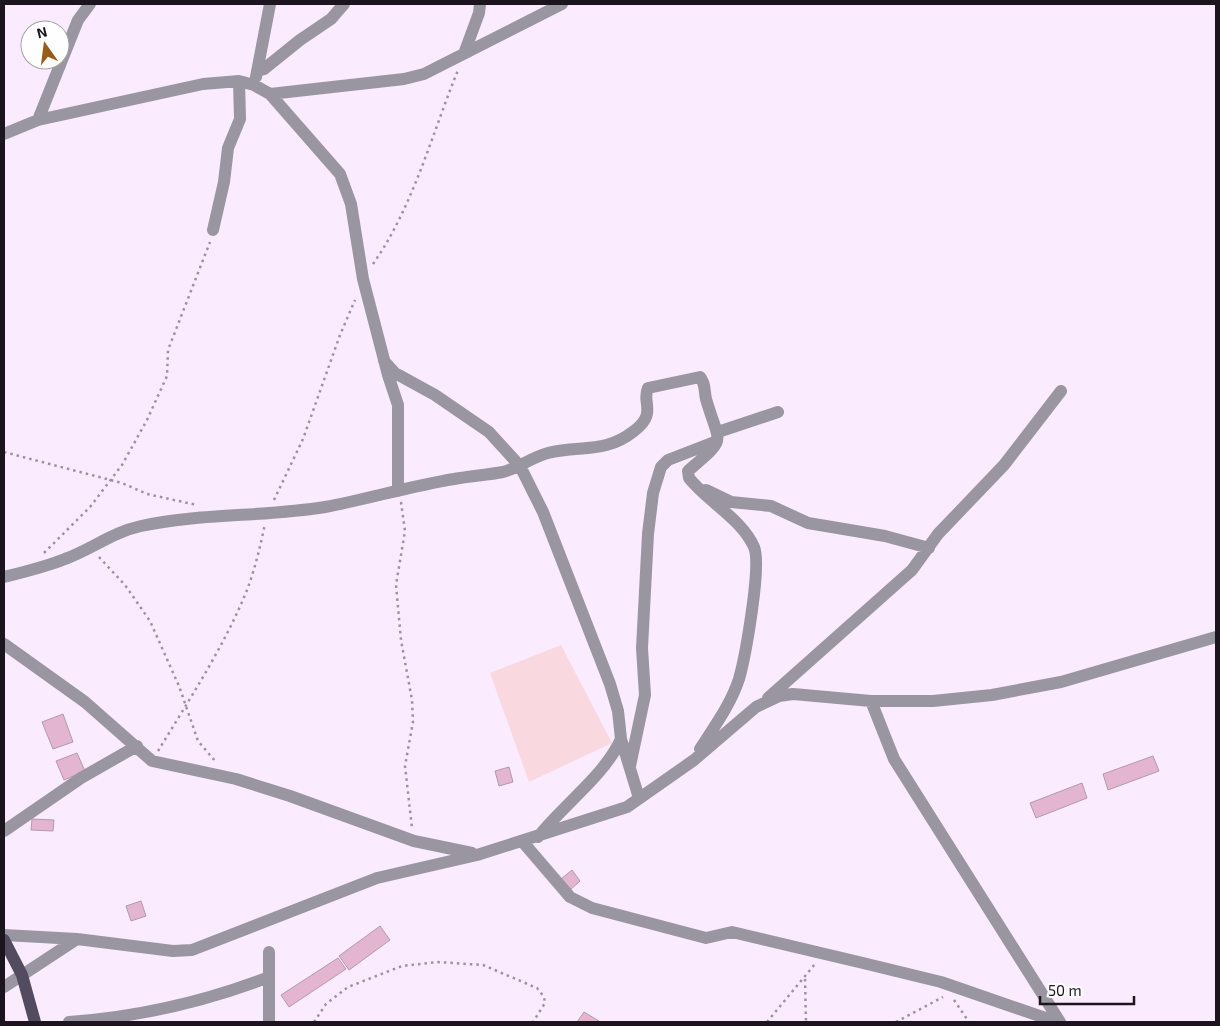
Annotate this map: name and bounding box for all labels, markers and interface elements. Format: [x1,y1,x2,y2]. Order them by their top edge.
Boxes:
north arrow [20,20,70,70]
text: N [35,22,49,41]
scale bar [1040,974,1134,1006]
text: 50 m [1048,981,1082,999]

